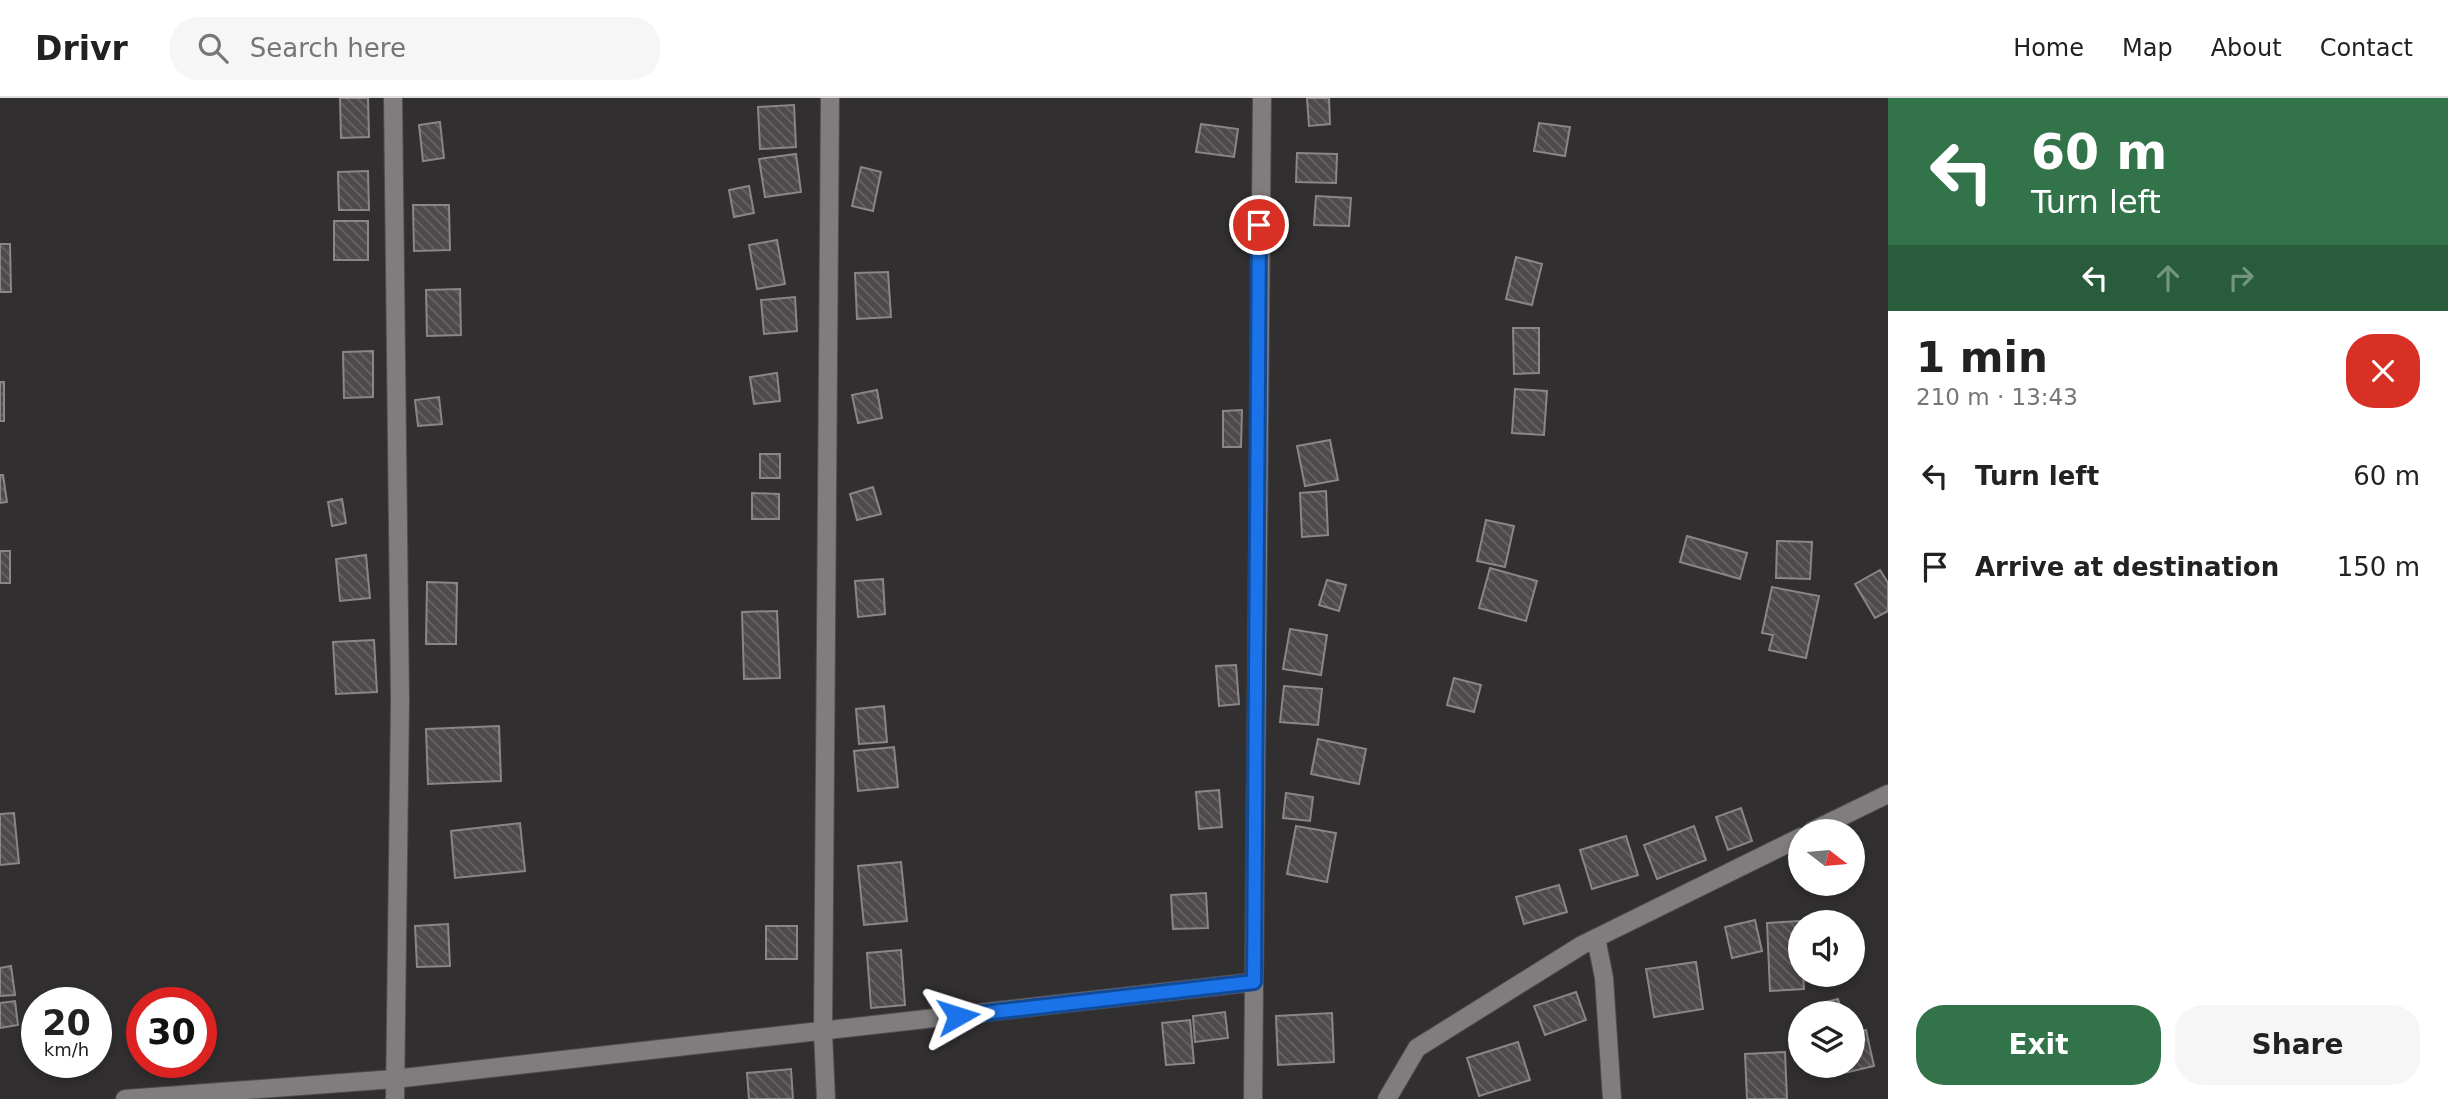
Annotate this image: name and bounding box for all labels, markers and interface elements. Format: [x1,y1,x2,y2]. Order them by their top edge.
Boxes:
search box [170,17,660,80]
text: Drivr [35,29,128,68]
icon: search [194,29,232,67]
text: Search here [250,33,406,63]
text: Home [2013,34,2084,62]
text: Map [2122,34,2173,62]
text: About [2211,34,2282,62]
text: Contact [2320,34,2413,62]
text: 60 m [2031,124,2167,181]
icon: left [1916,126,2007,217]
text: Turn left [2031,183,2161,221]
pin [1229,195,1289,255]
icon: arrive [1240,206,1278,244]
icon: left [2076,259,2114,297]
icon: ahead [2149,259,2187,297]
icon: right [2222,259,2260,297]
text: 1 min [1916,333,2048,382]
button: close [2346,334,2420,408]
text: 210 m · 13:43 [1916,384,2078,410]
icon: left [1916,457,1954,495]
text: Turn left [1975,461,2099,491]
text: 60 m [2353,461,2420,491]
icon: arrive [1916,548,1954,586]
text: Arrive at destination [1975,552,2279,582]
text: 150 m [2337,552,2420,582]
north arrow [1788,819,1866,896]
map controls [1788,819,1865,1078]
button: sound [1788,910,1865,987]
position arrow [921,979,995,1053]
speed limit sign: 30 [126,987,217,1078]
button: layers [1788,1001,1865,1078]
text: 20 [42,1003,91,1043]
button: Exit [1916,1005,2161,1085]
button: Share [2175,1005,2420,1085]
text: km/h [44,1039,89,1060]

